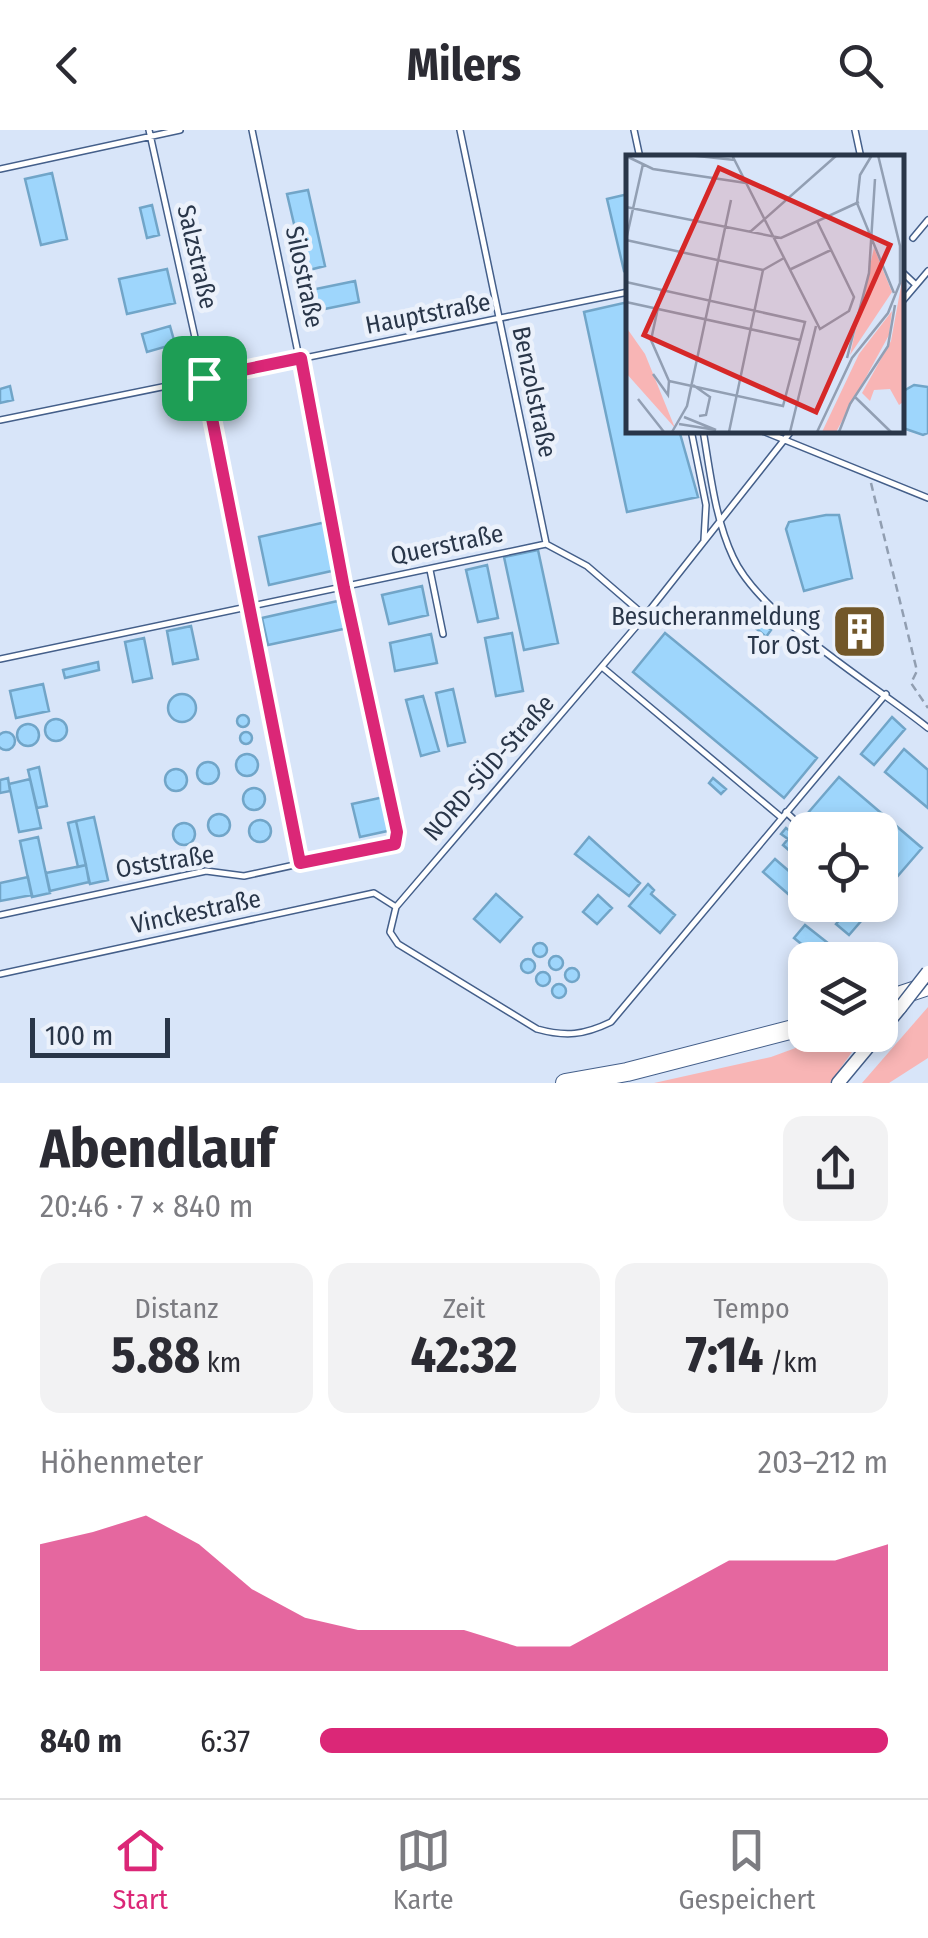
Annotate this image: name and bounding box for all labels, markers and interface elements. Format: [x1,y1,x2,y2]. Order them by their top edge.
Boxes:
icon: back [40,38,95,93]
text: Milers [407,38,521,92]
icon: search [833,38,888,93]
inset map [626,155,903,432]
street label: Salzstraße [170,202,224,312]
street label: Silostraße [279,223,329,331]
street label: Hauptstraße [363,287,493,341]
street label: Benzolstraße [505,324,563,460]
pin [162,336,247,421]
icon: arrive [177,351,232,406]
street label: Querstraße [388,518,506,572]
building icon: Besucheranmeldung Tor Ost [829,601,889,661]
place label: Besucheranmeldung Tor Ost [611,602,821,661]
street label: NORD-SÜD-Straße [417,688,561,847]
map controls [788,812,898,1052]
button: locate [788,812,898,922]
street label: Oststraße [114,839,216,885]
street label: Vinckestraße [129,884,263,940]
button: layers [788,942,898,1052]
scale bar [30,1013,170,1058]
text: 100 m [45,1019,113,1052]
text: Abendlauf [40,1116,275,1182]
button: share [783,1116,888,1221]
text: 20:46 · 7 × 840 m [40,1187,253,1225]
text: Distanz [134,1292,218,1325]
text: Zeit [443,1292,485,1325]
text: Tempo [713,1292,790,1325]
text: 5.88 [111,1325,200,1385]
text: 42:32 [411,1325,517,1385]
text: 7:14 [686,1325,763,1385]
text: km [200,1346,241,1379]
text: /km [763,1346,818,1379]
text: Höhenmeter [40,1443,203,1481]
text: 203–212 m [758,1443,888,1481]
text: 840 m [40,1722,122,1760]
text: 6:37 [200,1722,250,1760]
tab: Start [112,1823,168,1916]
tab: Karte [393,1823,454,1916]
tab: Gespeichert [678,1823,816,1916]

